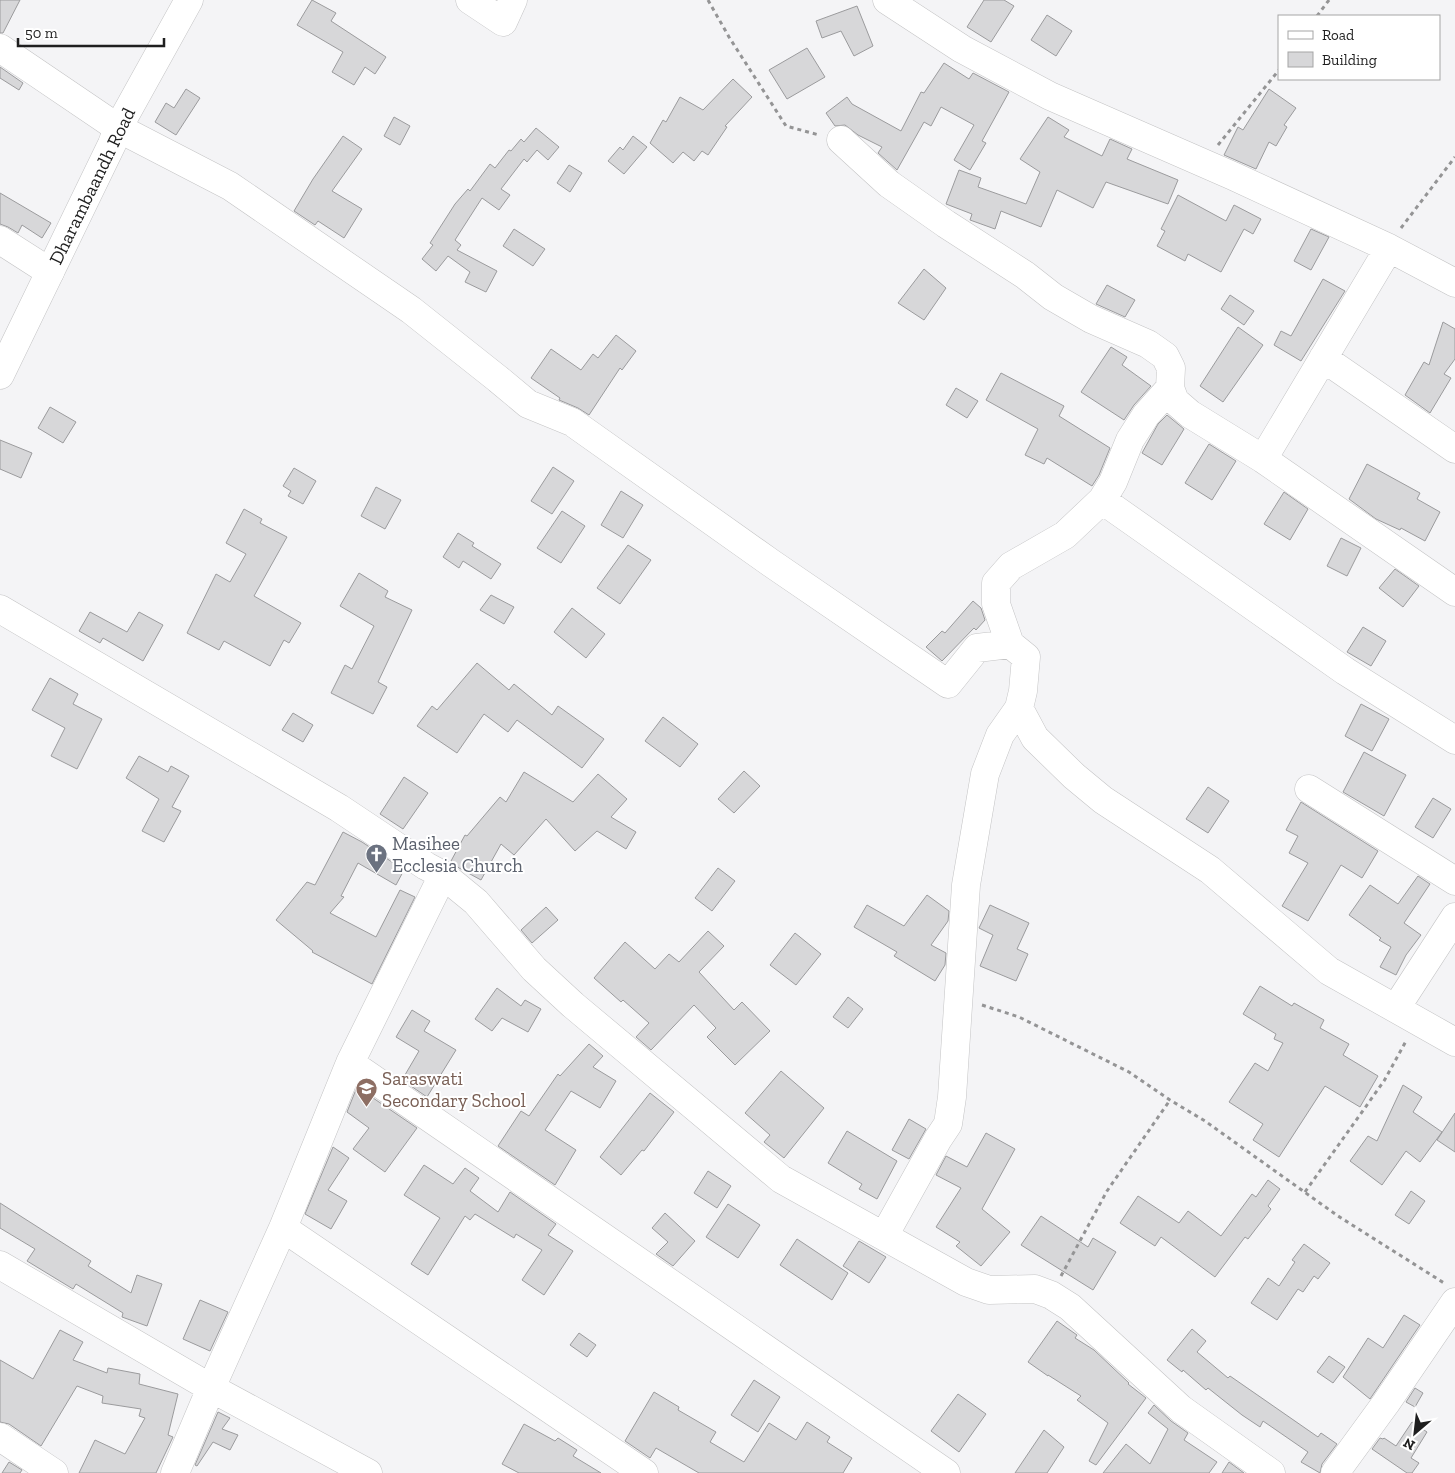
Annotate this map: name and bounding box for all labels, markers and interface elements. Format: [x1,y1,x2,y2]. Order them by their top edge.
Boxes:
scale bar [18,15,164,47]
legend [1278,15,1440,80]
text: 50 m [25,24,58,42]
text: Road [1322,26,1355,44]
text: Building [1322,51,1377,69]
street label: Dharambaandh Road [44,103,140,268]
place label: Masihee Ecclesia Church [392,832,523,877]
church icon: Masihee Ecclesia Church [364,842,388,873]
place label: Saraswati Secondary School [382,1067,526,1112]
school or university icon: Saraswati Secondary School [354,1077,378,1108]
north arrow [1390,1408,1440,1458]
text: N [1400,1434,1418,1454]

